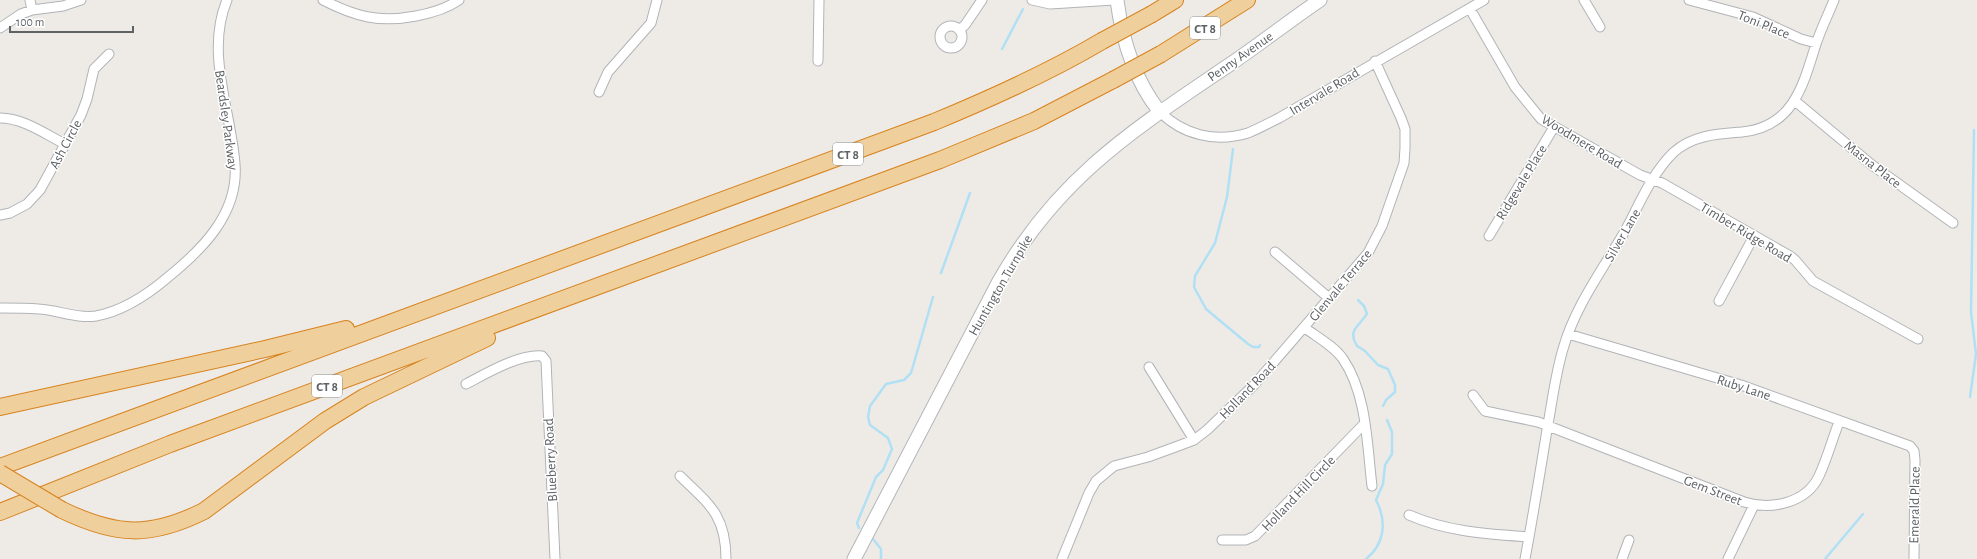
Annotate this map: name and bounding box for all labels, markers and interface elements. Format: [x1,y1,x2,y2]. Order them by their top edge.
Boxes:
scale bar [10,8,133,34]
street label: Toni Place [1736,8,1792,42]
text: 100 m [16,16,44,28]
road number: CT 8 [1190,17,1220,39]
street label: Penny Avenue [1205,29,1276,84]
street label: Intervale Road [1287,66,1362,118]
street label: Beardsley Parkway [212,69,240,171]
street label: Woodmere Road [1539,112,1624,171]
street label: Ash Circle [47,118,85,171]
street label: Masna Place [1841,138,1903,191]
street label: Ridgevale Place [1494,142,1550,223]
road number: CT 8 [833,143,863,165]
street label: Timber Ridge Road [1697,200,1794,266]
street label: Silver Lane [1602,207,1644,264]
street label: Huntington Turnpike [966,233,1035,338]
street label: Glenvale Terrace [1307,247,1375,324]
street label: Holland Road [1217,359,1278,422]
street label: Ruby Lane [1715,373,1772,403]
road number: CT 8 [312,375,342,397]
street label: Blueberry Road [542,418,560,502]
street label: Holland Hill Circle [1259,453,1338,534]
street label: Emerald Place [1907,466,1923,544]
street label: Gem Street [1682,473,1744,509]

